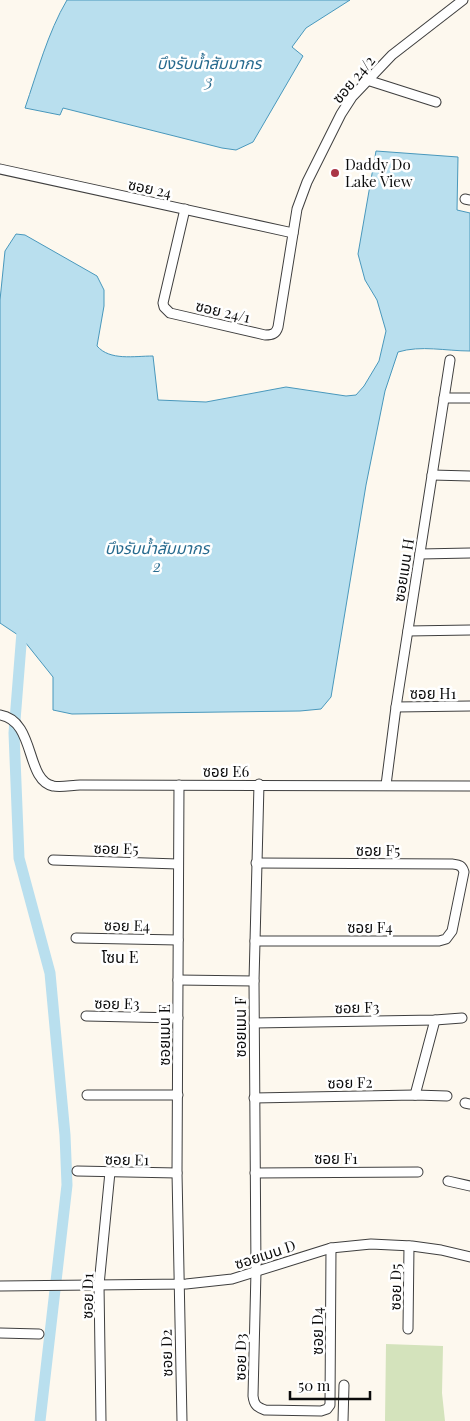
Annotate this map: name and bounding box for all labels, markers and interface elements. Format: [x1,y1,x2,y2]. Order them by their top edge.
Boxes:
street label: ซอย 24/2 [327,51,379,107]
water label: บึงรับน้ำสัมมากร 3 [157,52,263,91]
place label: Daddy Do Lake View [345,154,413,191]
marker: Daddy Do Lake View [329,167,341,179]
street label: ซอย 24 [126,174,174,202]
street label: ซอย 24/1 [194,295,253,327]
water label: บึงรับน้ำสัมมากร 2 [105,537,211,576]
street label: ซอยเมน H [388,537,418,603]
street label: ซอย H1 [410,683,457,703]
street label: ซอย E6 [203,761,249,781]
street label: ซอย E5 [93,838,139,858]
street label: ซอย F5 [356,840,400,860]
street label: ซอย E4 [104,915,150,935]
street label: ซอย F4 [347,917,393,937]
district label: โซน E [101,946,139,967]
street label: ซอย E3 [94,993,140,1013]
street label: ซอยเมน F [230,996,250,1057]
street label: ซอย F3 [334,997,380,1017]
street label: ซอยเมน E [154,1004,174,1066]
street label: ซอย F2 [327,1072,373,1092]
street label: ซอย F1 [314,1148,358,1168]
street label: ซอย E1 [105,1149,150,1169]
street label: ซอยเมน D [232,1235,298,1273]
street label: ซอย D5 [385,1263,405,1311]
street label: ซอย D1 [77,1272,97,1319]
street label: ซอย D4 [307,1307,327,1355]
street label: ซอย D2 [156,1329,176,1377]
street label: ซอย D3 [230,1333,250,1381]
scale bar [290,1368,370,1400]
text: 50 m [298,1375,331,1395]

